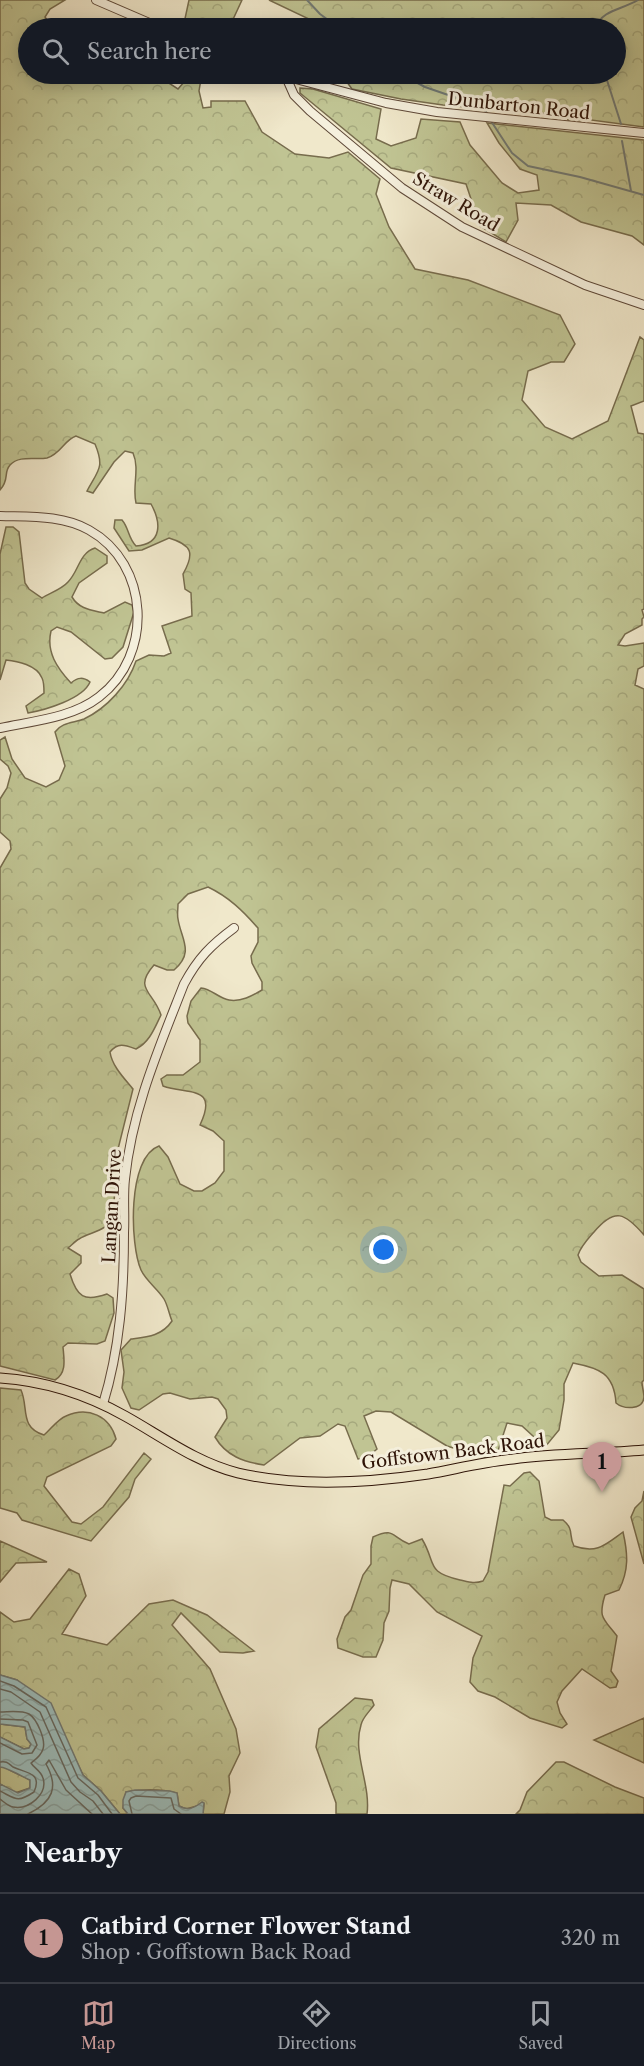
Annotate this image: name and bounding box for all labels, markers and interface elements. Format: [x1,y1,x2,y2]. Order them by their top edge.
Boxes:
search box [18,18,626,84]
icon: search [39,35,72,68]
text: Search here [87,38,212,65]
street label: Dunbarton Road [447,88,591,124]
street label: Straw Road [409,168,503,237]
street label: Langan Drive [98,1148,126,1264]
your location [369,1235,398,1264]
street label: Goffstown Back Road [360,1430,546,1474]
pin: 1 [582,1442,622,1492]
text: Nearby [24,1837,122,1869]
text: Catbird Corner Flower Stand [81,1913,411,1940]
text: 1 [39,1926,48,1950]
text: 320 m [561,1926,620,1950]
text: Shop · Goffstown Back Road [81,1940,351,1964]
tab: Map [81,1997,115,2053]
tab: Directions [277,1997,356,2053]
tab: Saved [519,1997,563,2053]

